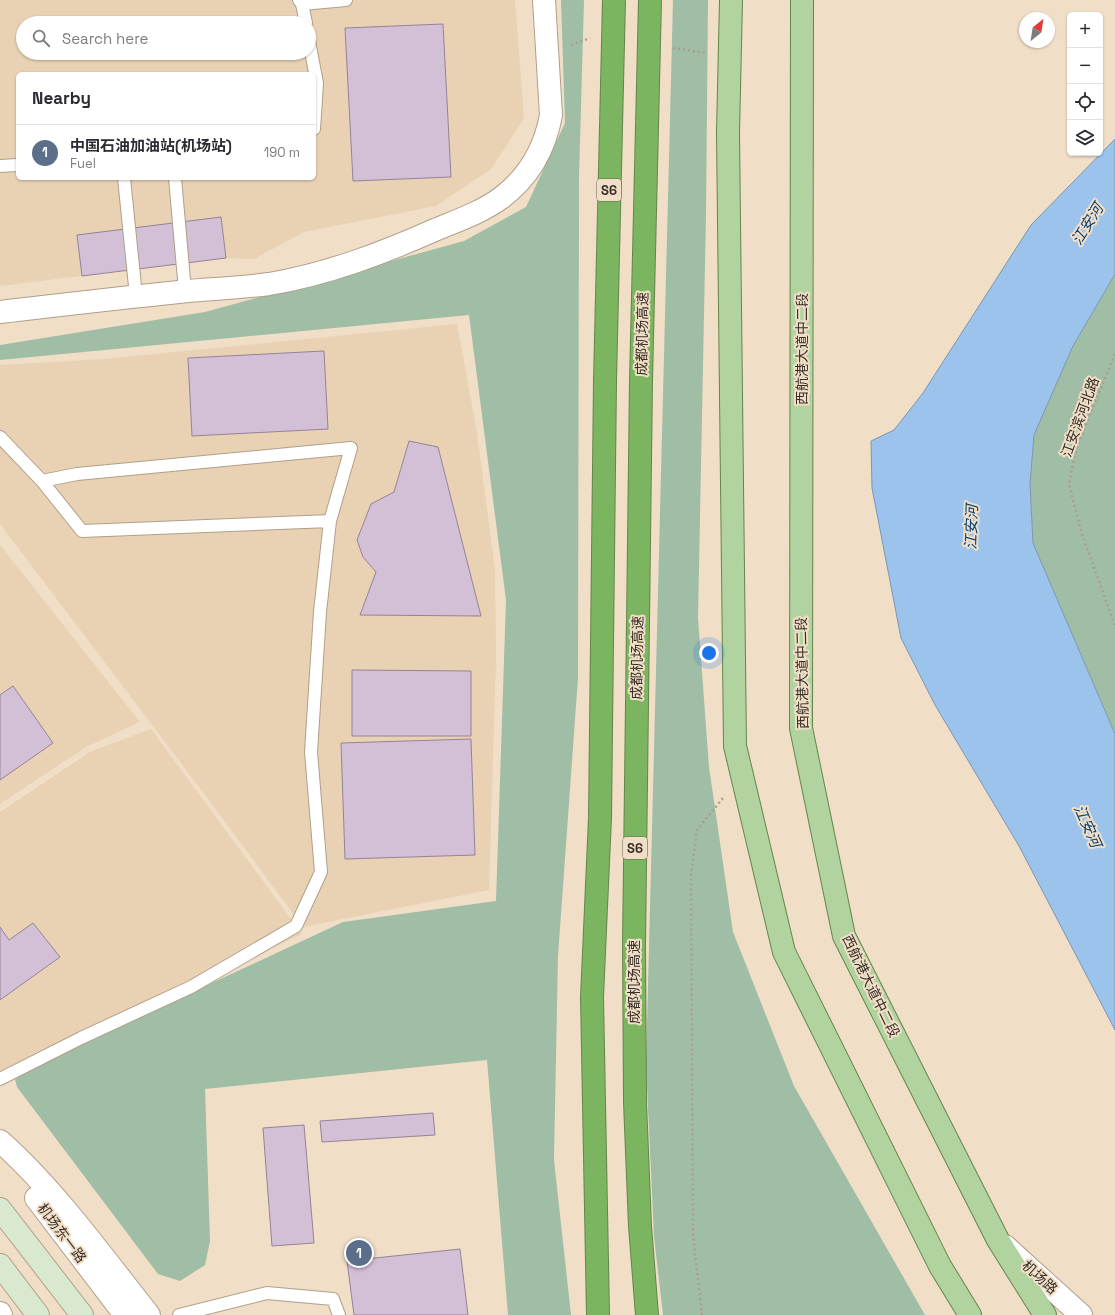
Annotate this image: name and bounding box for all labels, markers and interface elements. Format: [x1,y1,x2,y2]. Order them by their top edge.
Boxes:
north arrow [1019,12,1055,48]
map controls [1067,12,1103,156]
button: + [1067,12,1103,48]
search box [16,16,316,60]
icon: search [30,27,52,49]
text: Search here [62,29,148,48]
button: − [1067,48,1103,84]
button: locate [1067,84,1103,120]
text: Nearby [32,87,91,109]
button: layers [1067,120,1103,156]
text: 中国石油加油站(机场站) [70,136,232,155]
text: 1 [42,144,48,161]
text: 190 m [264,144,300,161]
text: Fuel [70,155,96,172]
road number: S6 [597,179,621,201]
water label: 江安河 [1067,197,1109,248]
street label: 成都机场高速 [632,292,652,376]
street label: 西航港大道中二段 [793,293,811,405]
street label: 江安滨河北路 [1057,374,1103,460]
water label: 江安河 [961,501,981,550]
street label: 成都机场高速 [627,616,647,700]
street label: 西航港大道中二段 [792,617,812,729]
your location [699,643,719,663]
water label: 江安河 [1070,802,1107,853]
road number: S6 [623,837,647,859]
street label: 西航港大道中二段 [838,932,904,1040]
street label: 成都机场高速 [625,940,643,1024]
street label: 机场东一路 [34,1200,90,1266]
pin: 1 [346,1238,372,1268]
street label: 机场路 [1018,1256,1062,1298]

